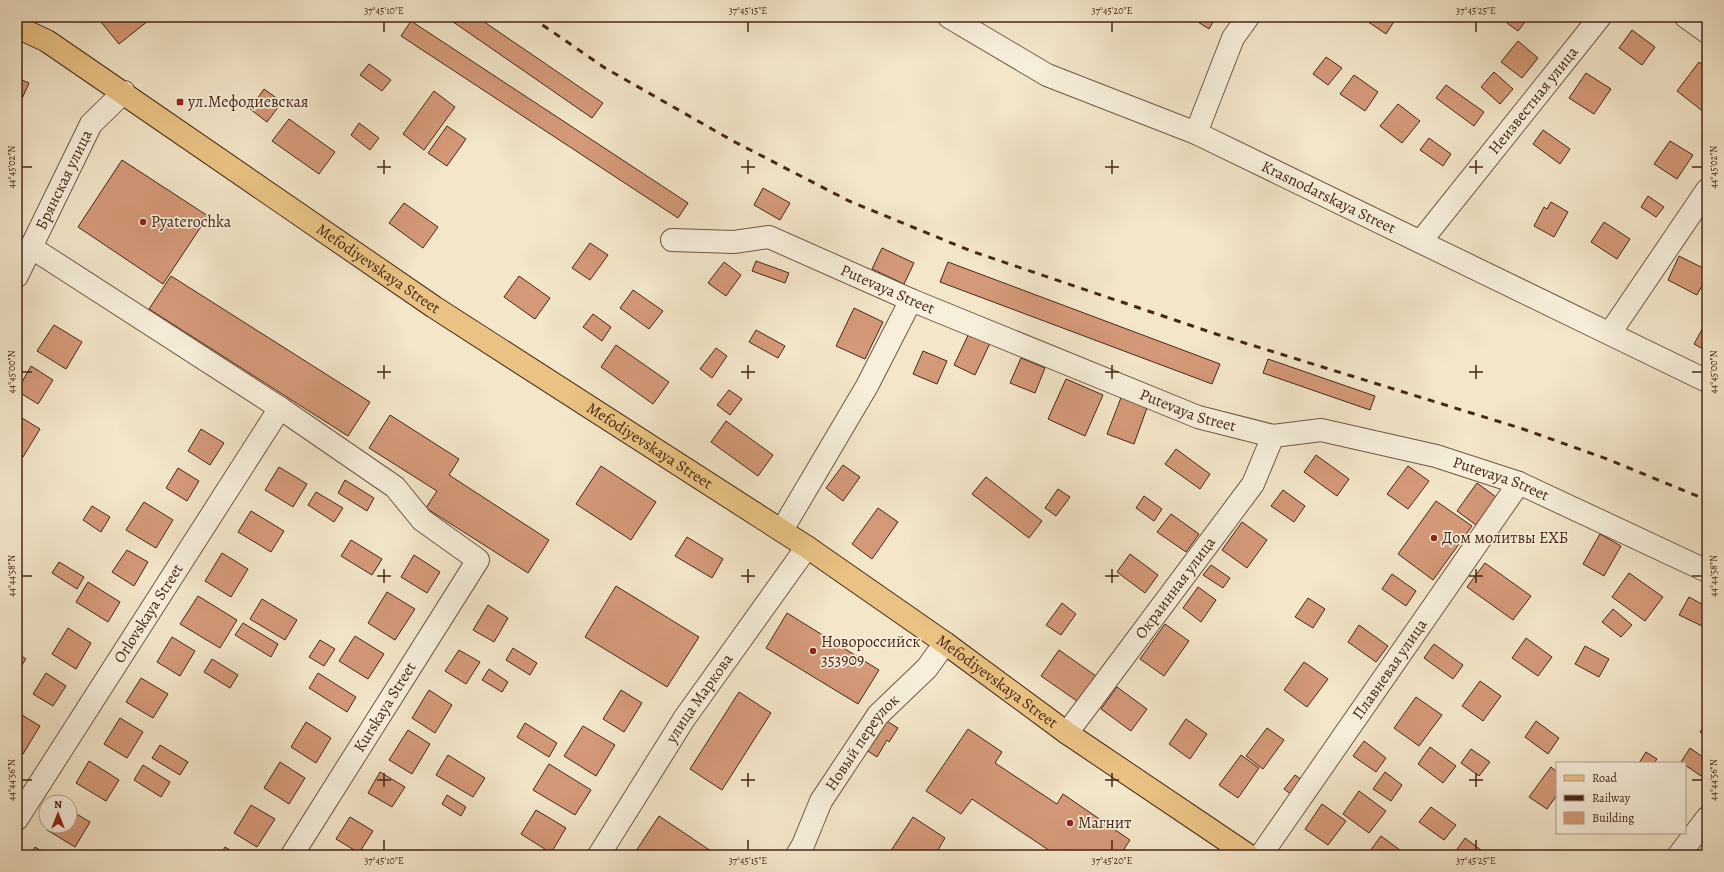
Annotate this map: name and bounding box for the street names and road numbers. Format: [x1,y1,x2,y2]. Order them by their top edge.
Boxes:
street label: Неизвестная улица [1483,41,1584,159]
street label: Брянская улица [30,126,98,234]
street label: Krasnodarskaya Street [1258,155,1399,239]
street label: Mefodiyevskaya Street [312,218,444,319]
street label: Putevaya Street [837,259,938,320]
street label: Putevaya Street [1136,383,1238,437]
street label: Mefodiyevskaya Street [582,397,717,494]
street label: Putevaya Street [1450,451,1552,506]
street label: Окраинная улица [1130,532,1221,644]
street label: Orlovskaya Street [109,559,189,667]
street label: Плавневая улица [1347,614,1433,724]
street label: Mefodiyevskaya Street [932,629,1062,734]
street label: улица Маркова [660,649,739,748]
street label: Kurskaya Street [348,658,422,756]
street label: Новый переулок [820,689,904,795]

